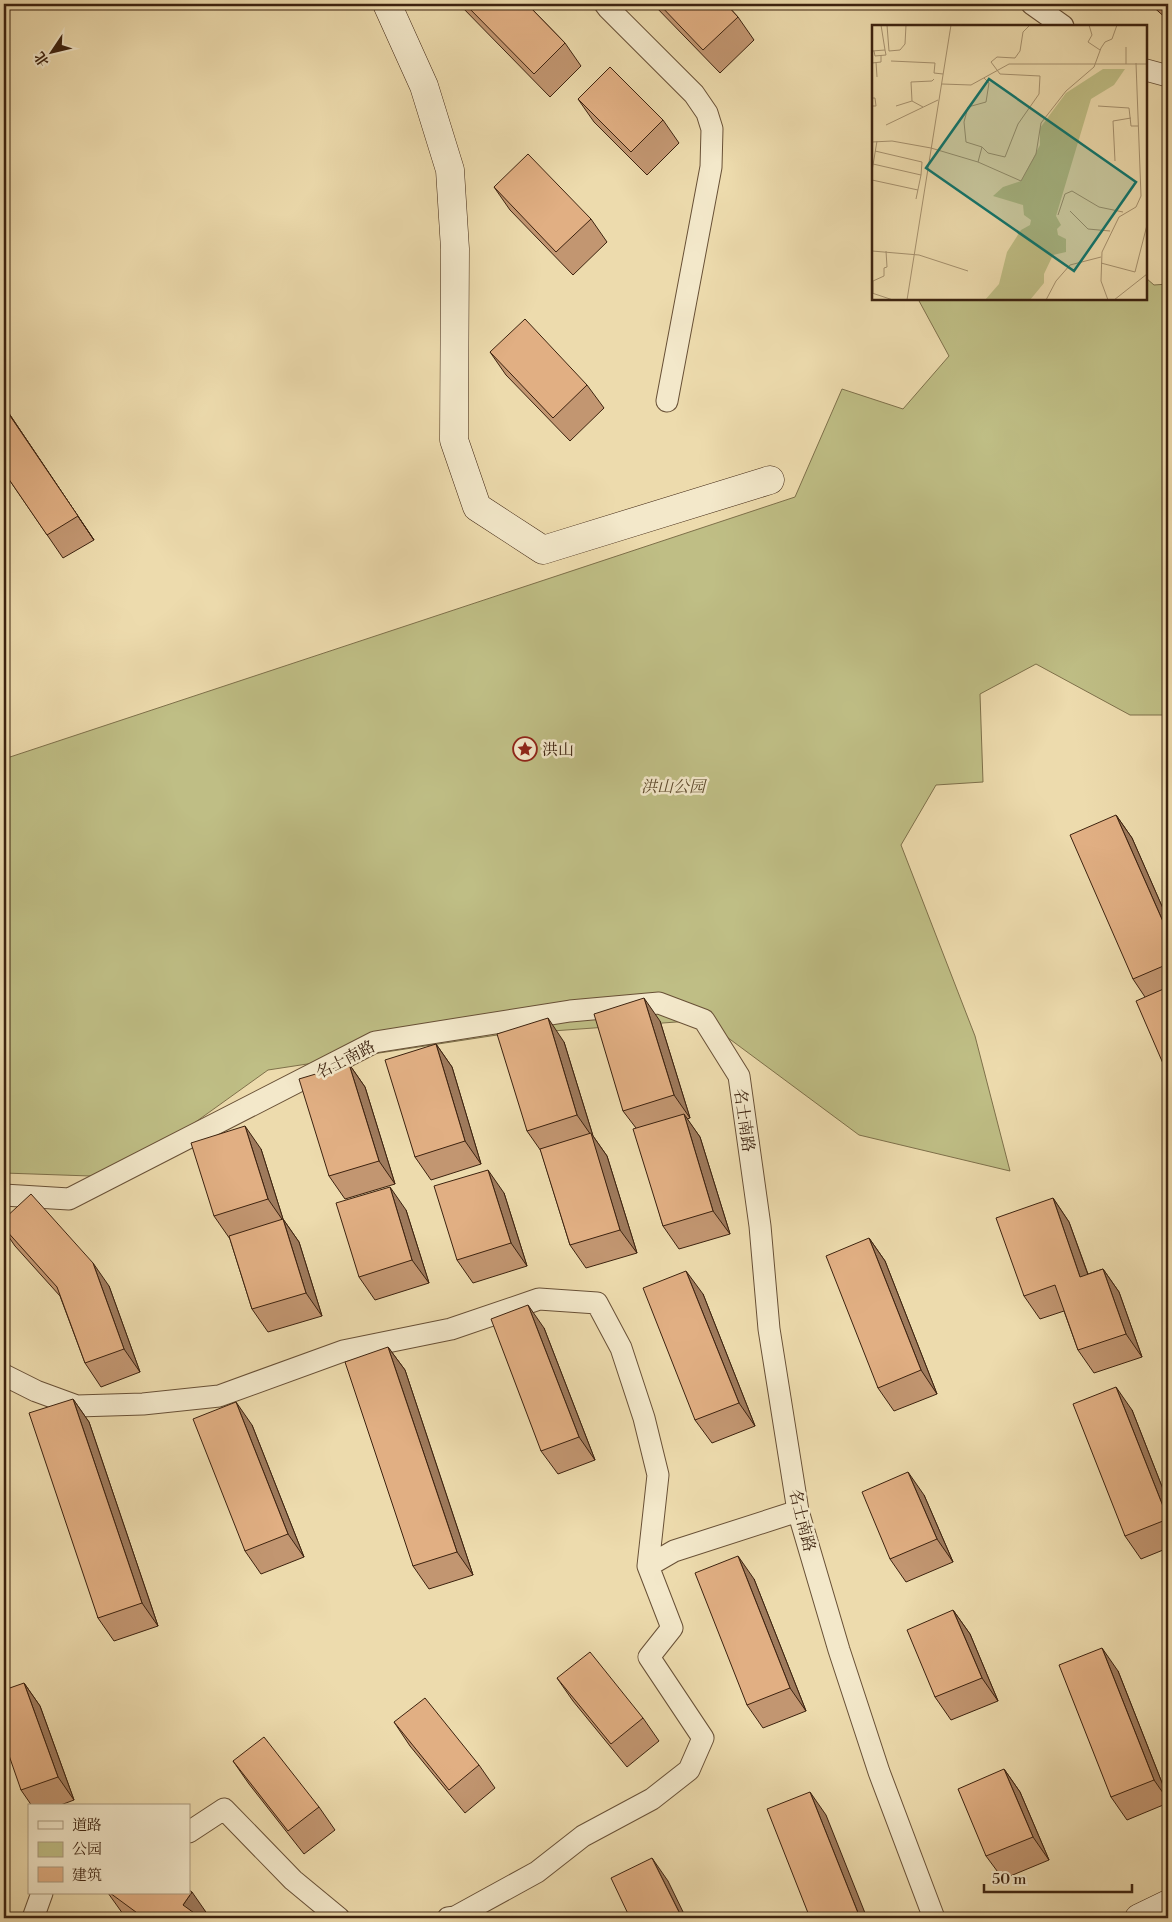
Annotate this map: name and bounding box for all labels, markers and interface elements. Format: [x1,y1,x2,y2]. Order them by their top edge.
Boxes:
inset map [872,25,1147,300]
north arrow [28,28,78,78]
text: 北 [31,48,54,70]
place icon: 洪山 [512,736,538,762]
place label: 洪山 [542,740,574,760]
park label: 洪山公园 [641,777,708,797]
street label: 名士南路 [312,1036,379,1083]
street label: 名士南路 [730,1087,758,1153]
street label: 名士南路 [785,1487,819,1554]
legend [28,1804,190,1894]
text: 道路 [72,1816,102,1835]
text: 公园 [72,1840,102,1859]
scale bar [984,1862,1132,1894]
text: 建筑 [72,1866,102,1885]
text: 50 m [992,1870,1026,1889]

